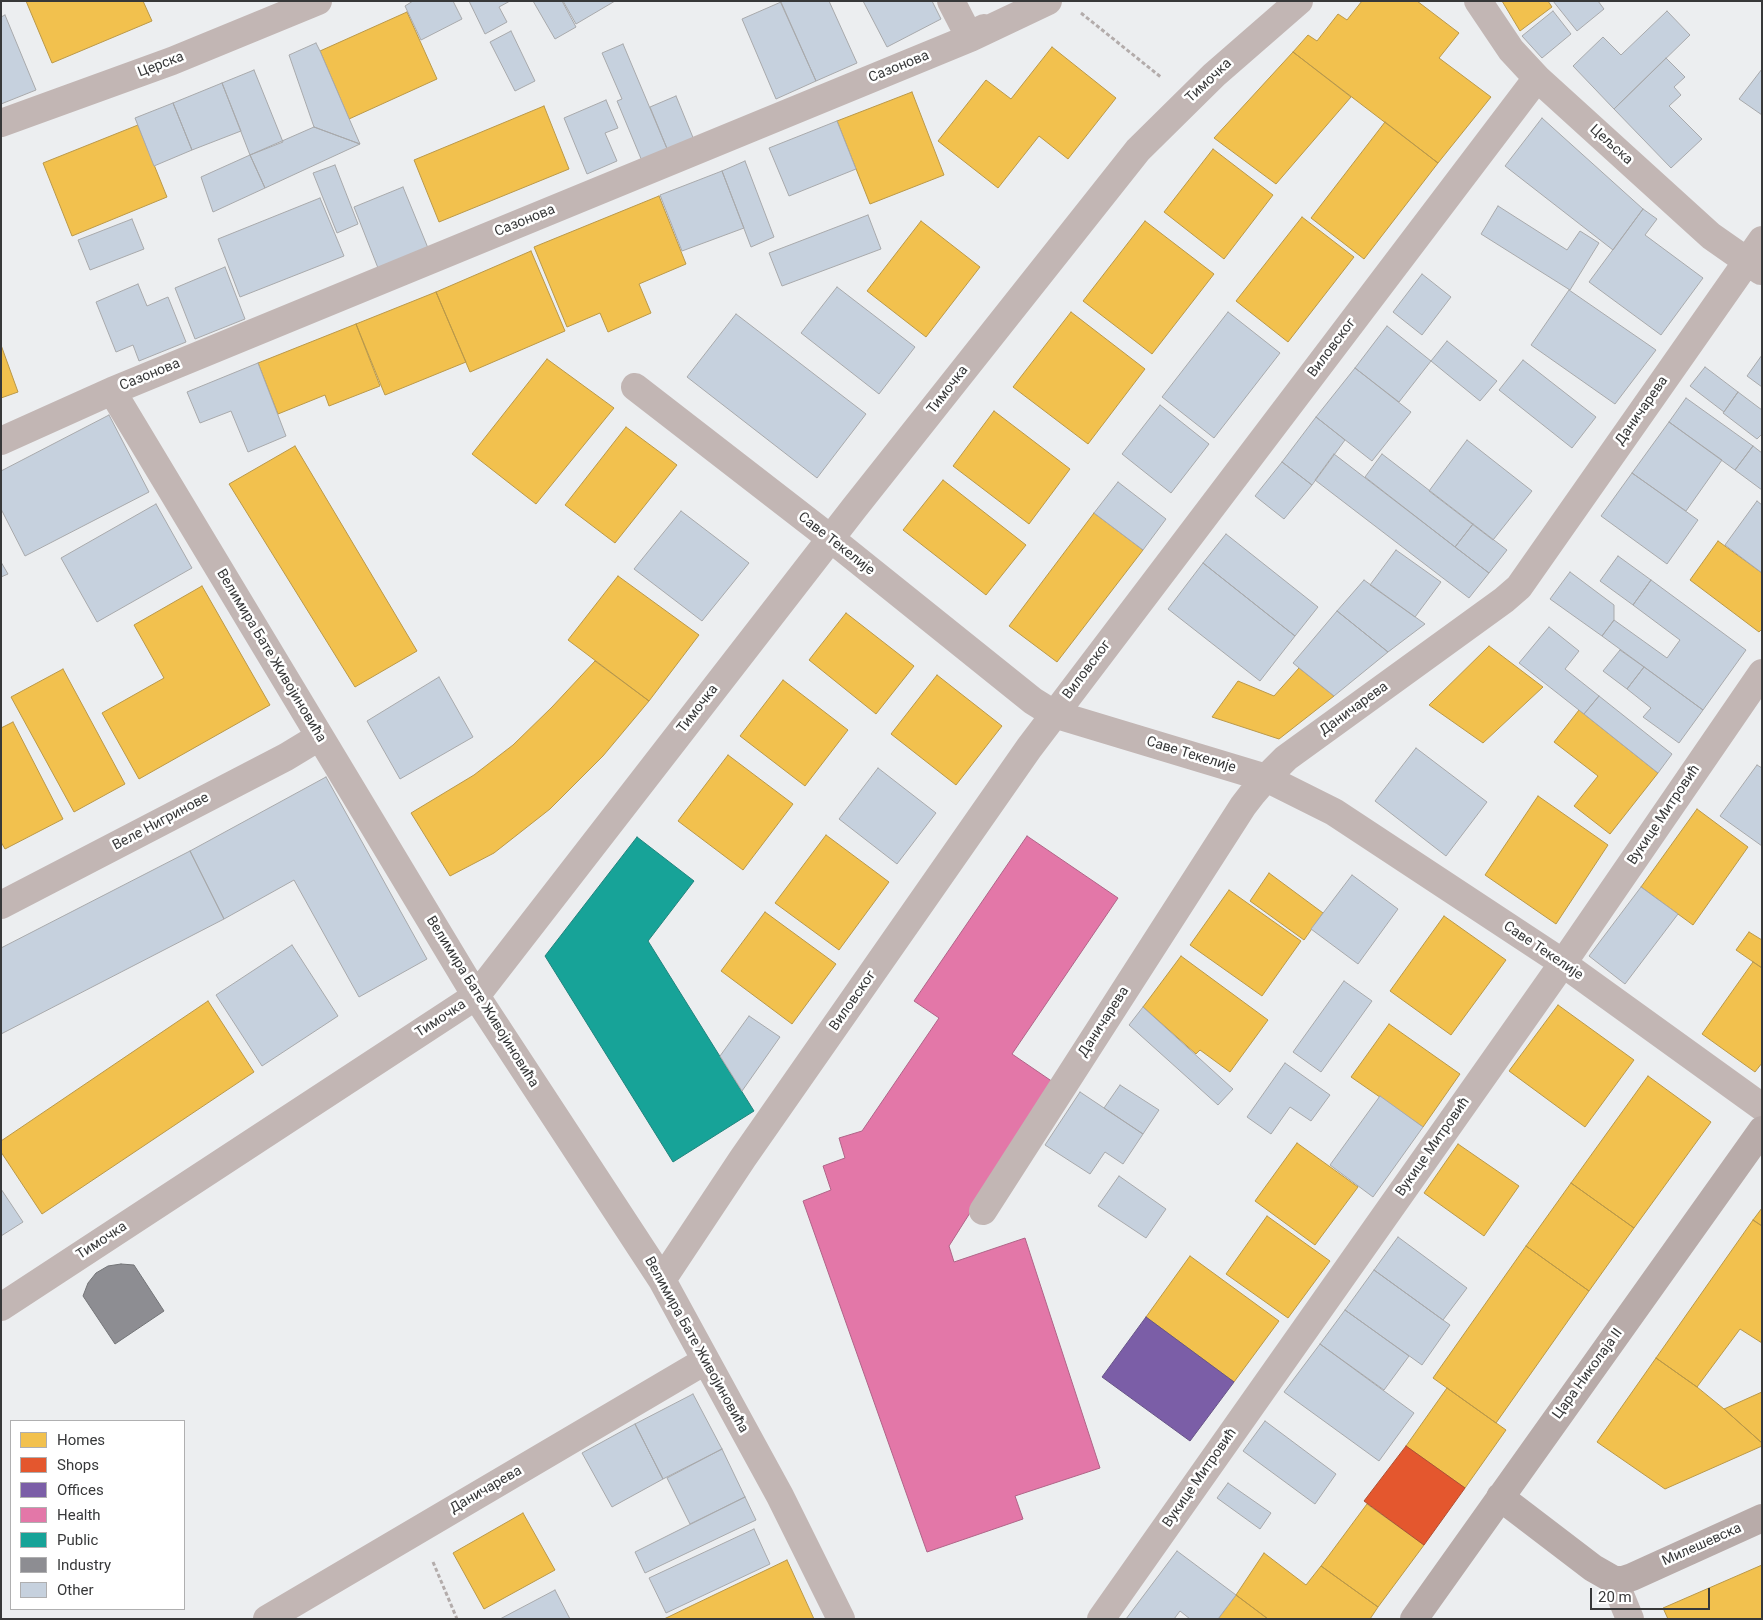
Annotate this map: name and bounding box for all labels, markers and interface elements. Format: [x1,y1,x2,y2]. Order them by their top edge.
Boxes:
street label: Сазонова [866,47,932,87]
street label: Церска [136,49,186,81]
street label: Тимочка [1182,55,1236,107]
street label: Цељска [1586,121,1636,169]
street label: Сазонова [492,201,558,241]
street label: Виловског [1304,315,1360,381]
street label: Сазонова [117,355,183,395]
street label: Тимочка [924,362,972,418]
street label: Даничарева [1612,373,1672,449]
street label: Саве Текелије [794,509,878,579]
street label: Велимира Бате Живојиновића [213,566,329,746]
street label: Виловског [1059,637,1115,703]
street label: Даничарева [1317,679,1391,739]
street label: Тимочка [674,681,722,737]
street label: Саве Текелије [1144,733,1238,777]
street label: Вукице Митровић [1624,762,1704,868]
street label: Веле Нигринове [110,790,212,854]
street label: Велимира Бате Живојиновића [422,913,542,1091]
street label: Саве Текелије [1500,918,1586,984]
street label: Виловског [826,968,880,1034]
street label: Даничарева [1075,984,1133,1060]
street label: Тимочка [413,996,469,1042]
street label: Вукице Митровић [1393,1094,1473,1200]
street label: Тимочка [74,1218,130,1264]
street label: Велимира Бате Живојиновића [640,1254,752,1436]
street label: Цара Николаја II [1549,1325,1627,1423]
legend [10,1420,185,1610]
street label: Вукице Митровић [1160,1425,1240,1531]
text: Homes [57,1431,105,1449]
text: Shops [57,1456,99,1474]
street label: Даничарева [447,1463,525,1517]
text: Offices [57,1481,104,1499]
text: Health [57,1506,101,1524]
street label: Милешевска [1660,1520,1744,1570]
text: Public [57,1531,98,1549]
text: Industry [57,1556,111,1574]
scale bar [1593,1578,1713,1610]
text: Other [57,1581,94,1599]
text: 20 m [1598,1588,1632,1606]

